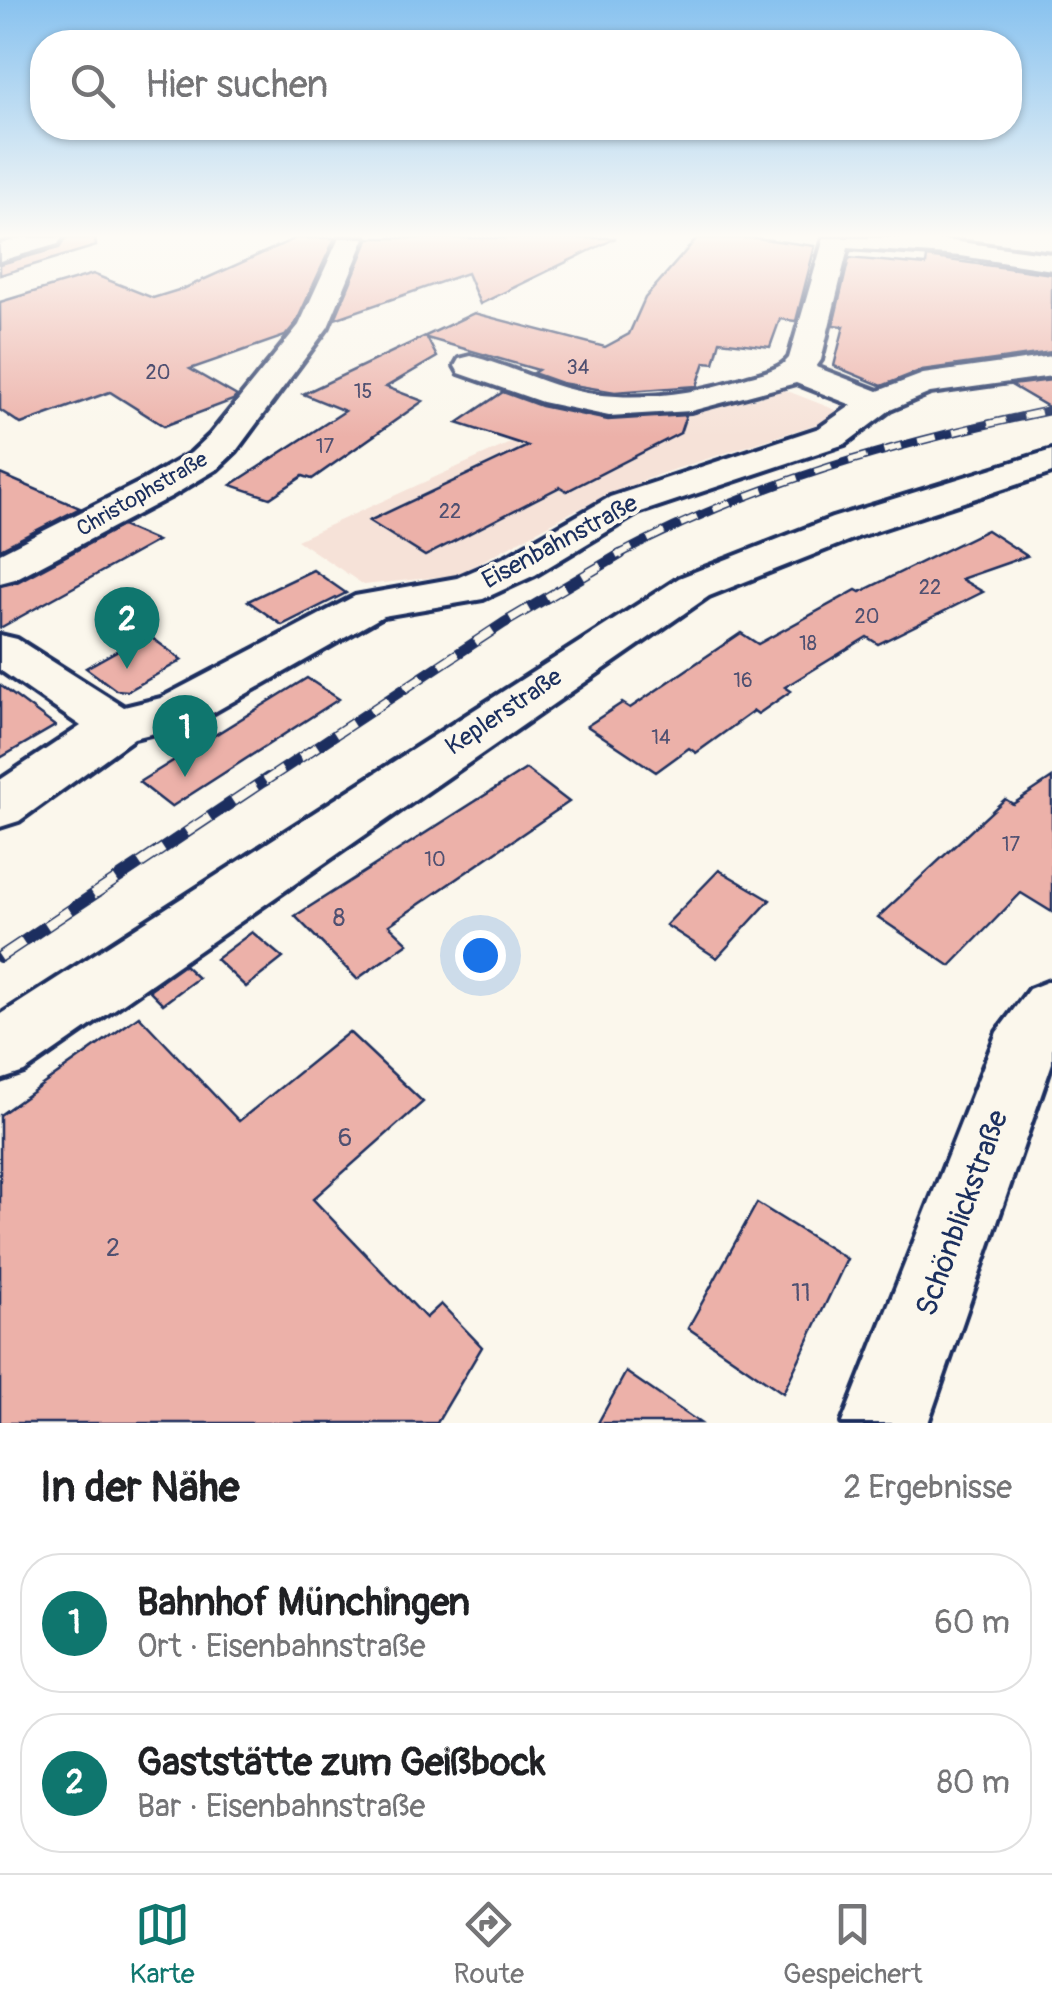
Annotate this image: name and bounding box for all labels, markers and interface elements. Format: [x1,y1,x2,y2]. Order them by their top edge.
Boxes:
search box [30,30,1022,140]
icon: search [65,58,120,113]
text: Hier suchen [145,61,328,109]
house number: 34 [567,355,590,380]
house number: 20 [146,360,170,385]
house number: 15 [354,379,372,404]
house number: 17 [316,434,335,459]
street label: Christophstraße [71,445,213,543]
street label: Eisenbahnstraße [477,488,644,596]
house number: 22 [439,499,461,524]
house number: 22 [919,575,941,600]
pin: 2 [94,586,160,669]
house number: 20 [855,604,879,629]
house number: 18 [799,631,817,656]
street label: Keplerstraße [440,661,569,762]
house number: 16 [733,668,753,693]
pin: 1 [152,694,218,777]
house number: 14 [651,725,671,750]
house number: 17 [1002,832,1021,857]
house number: 10 [424,847,446,872]
house number: 8 [333,903,345,934]
your location [455,930,506,981]
street label: Schönblickstraße [908,1105,1016,1321]
house number: 6 [338,1123,352,1154]
house number: 2 [106,1233,120,1264]
house number: 11 [791,1278,811,1309]
text: In der Nähe [40,1462,239,1514]
text: 2 Ergebnisse [843,1468,1012,1508]
text: Bahnhof Münchingen [137,1579,470,1627]
text: 1 [68,1603,81,1643]
text: 60 m [934,1603,1010,1643]
text: Ort · Eisenbahnstraße [137,1627,426,1667]
text: Gaststätte zum Geißbock [137,1739,546,1787]
text: 2 [66,1763,83,1803]
text: 80 m [937,1763,1010,1803]
text: Bar · Eisenbahnstraße [137,1787,425,1827]
tab: Karte [130,1897,195,1992]
tab: Route [454,1897,524,1992]
tab: Gespeichert [783,1897,922,1992]

